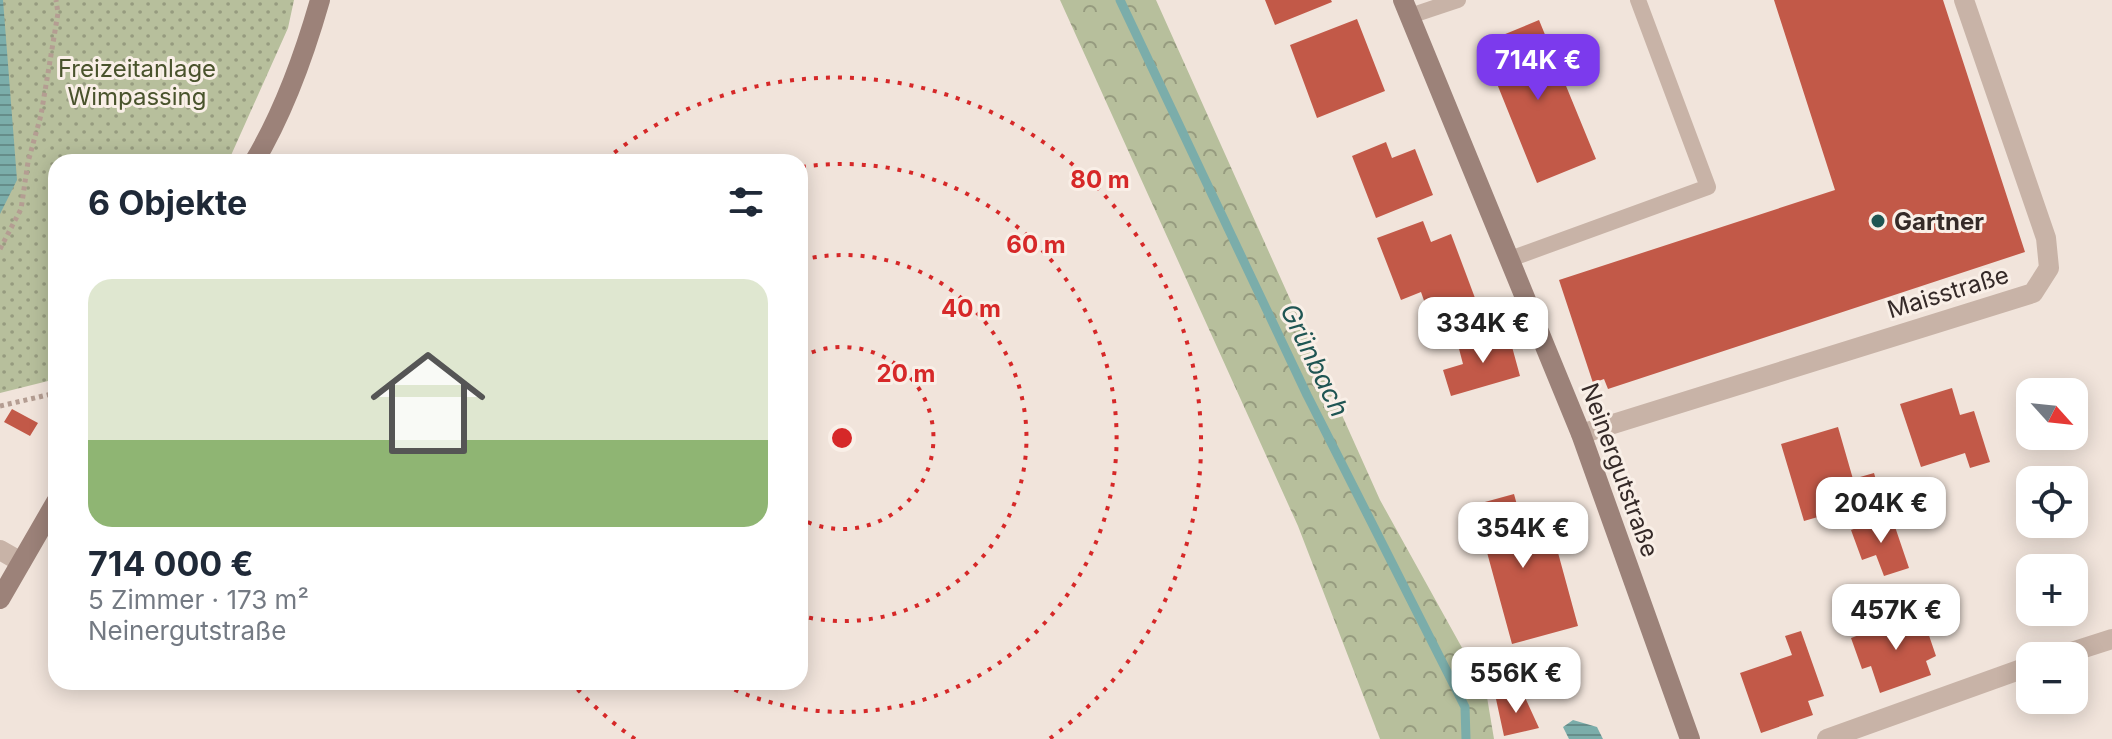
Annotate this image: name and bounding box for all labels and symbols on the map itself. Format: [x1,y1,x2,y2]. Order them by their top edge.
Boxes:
pin: 714K € [1473,34,1603,102]
park label: Freizeitanlage Wimpassing [58,54,216,111]
text: 80 m [1070,165,1130,194]
place label: Gartner [1894,207,1984,236]
marker: Gartner [1869,212,1887,230]
text: 60 m [1006,230,1066,259]
street label: Maisstraße [1884,260,2012,324]
text: 40 m [941,294,1001,323]
pin: 334K € [1418,297,1548,365]
water label: Grünbach [1274,298,1356,422]
text: 20 m [877,359,935,388]
north arrow [2016,378,2088,450]
street label: Neinergutstraße [1575,379,1665,561]
centre of rings [828,424,856,452]
pin: 204K € [1816,477,1946,545]
pin: 354K € [1458,502,1588,570]
pin: 457K € [1831,584,1961,652]
pin: 556K € [1451,647,1581,715]

